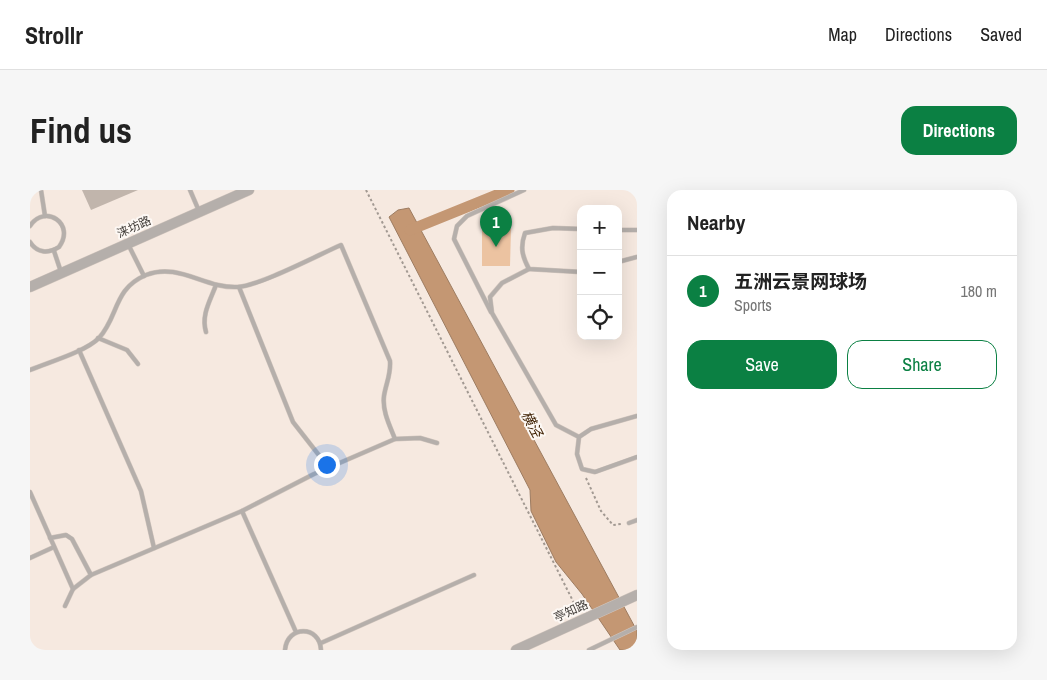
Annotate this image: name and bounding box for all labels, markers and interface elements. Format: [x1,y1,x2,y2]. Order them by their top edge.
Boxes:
text: Strollr [25,19,83,51]
text: Map [828,22,857,47]
text: Directions [885,22,952,47]
text: Saved [980,22,1022,47]
button: Directions [901,106,1017,155]
text: Find us [30,107,132,154]
map controls [577,205,622,340]
button: + [577,205,622,250]
pin: 1 [480,206,512,247]
text: Nearby [687,208,745,237]
street label: 涞坊路 [114,212,154,242]
button: − [577,250,622,295]
text: 五洲云景网球场 [734,268,867,294]
text: 1 [699,280,707,302]
text: 180 m [961,280,997,302]
text: Sports [734,294,772,316]
button: locate [577,295,622,340]
button: Save [687,340,837,389]
button: Share [847,340,997,389]
water label: 横泾 [517,407,547,442]
your location [314,452,340,478]
street label: 亭知路 [551,596,591,626]

